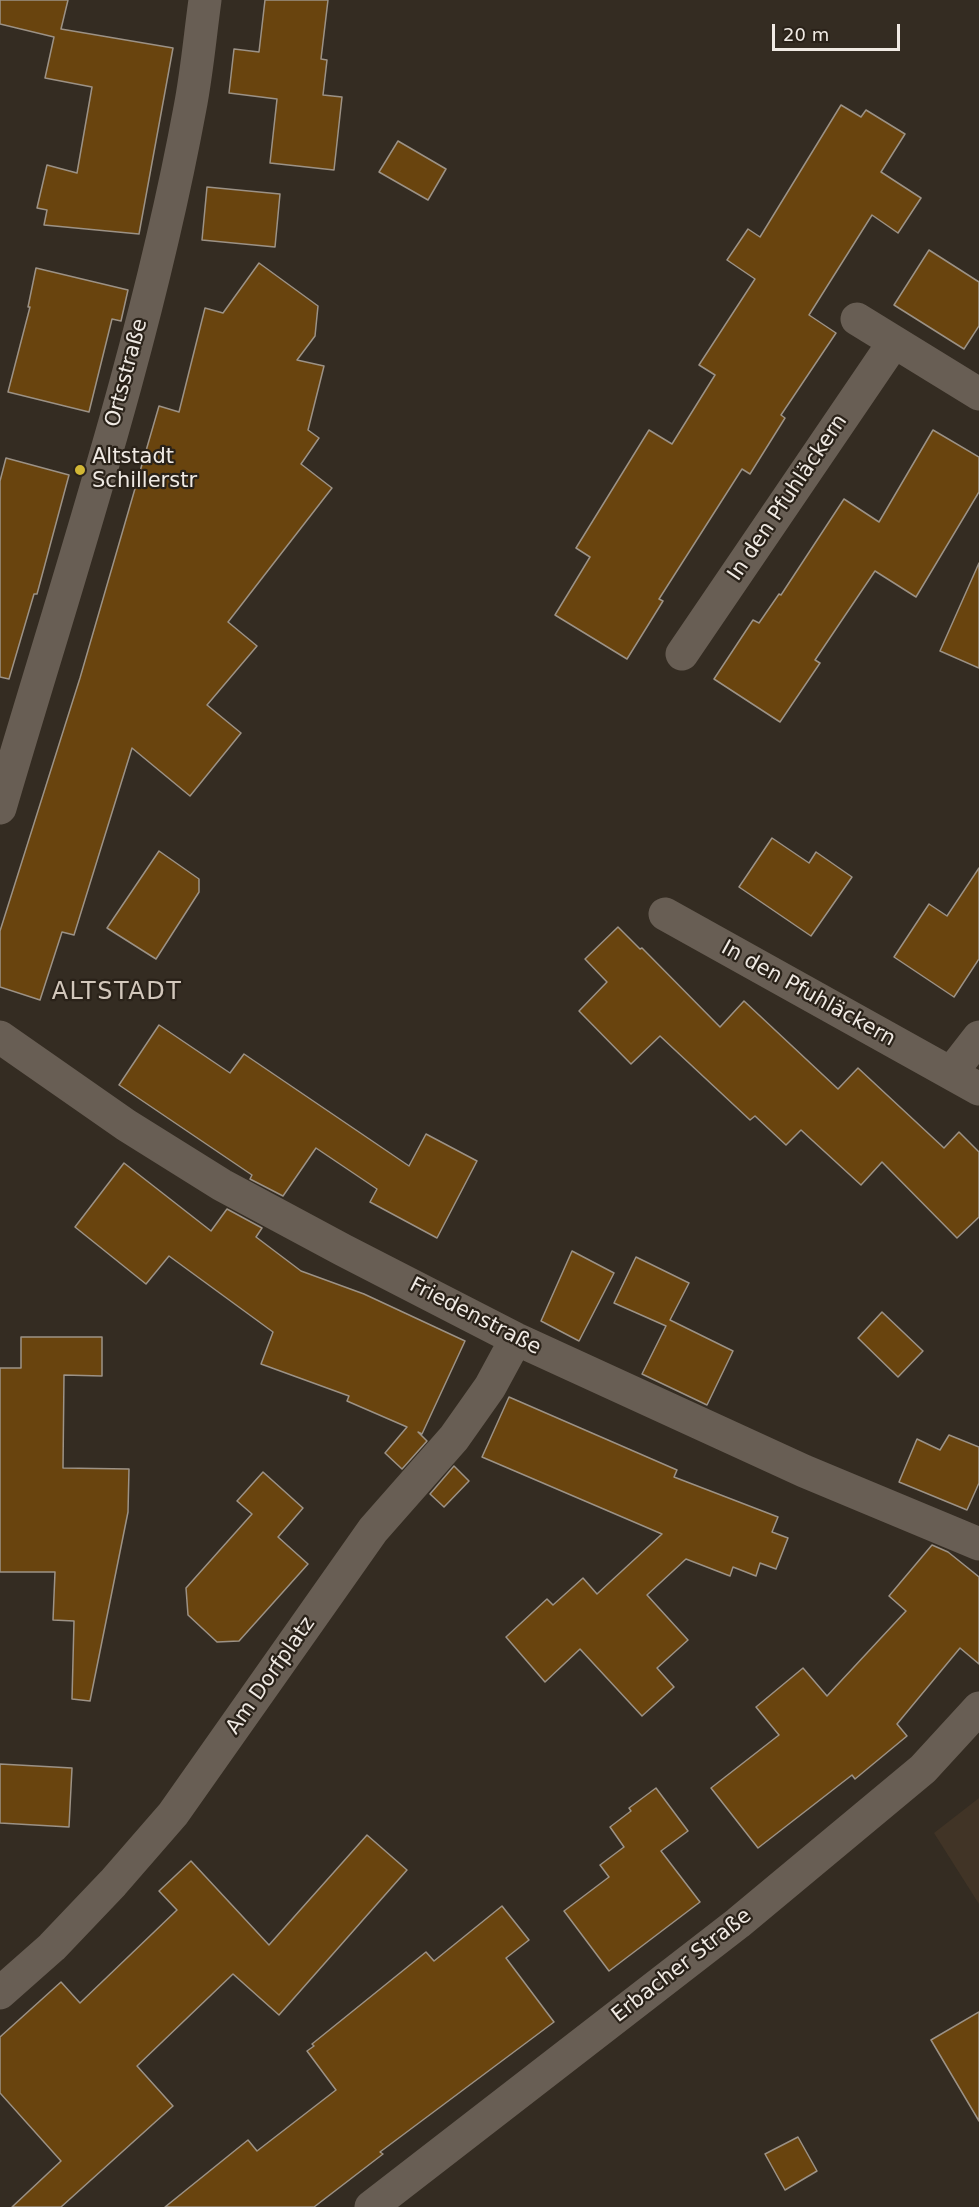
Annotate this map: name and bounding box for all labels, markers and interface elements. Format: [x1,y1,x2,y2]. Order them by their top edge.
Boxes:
scale bar [775,12,902,50]
text: 20 m [783,24,829,45]
street label: Ortsstraße [100,316,154,430]
street label: In den Pfuhläckern [723,410,853,586]
place label: Altstadt Schillerstr [92,445,197,495]
marker: Altstadt Schillerstr [73,463,87,477]
street label: In den Pfuhläckern [717,936,899,1052]
district label: ALTSTADT [52,979,182,1007]
street label: Friedenstraße [405,1273,545,1361]
street label: Am Dorfplatz [221,1612,321,1740]
street label: Erbacher Straße [607,1904,757,2028]

